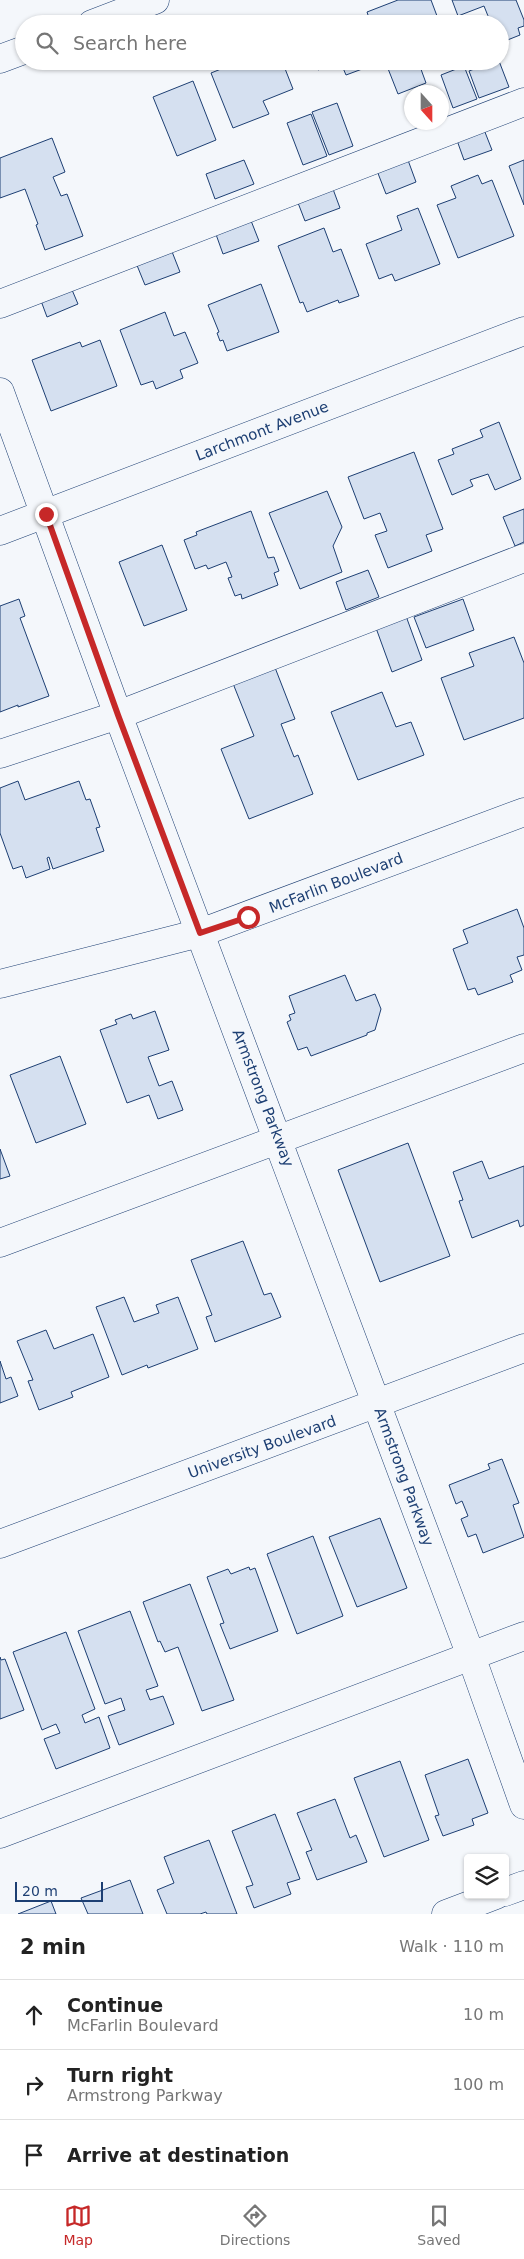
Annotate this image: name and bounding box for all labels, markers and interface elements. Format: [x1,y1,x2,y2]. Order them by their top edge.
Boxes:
search box [15,15,509,70]
icon: search [33,29,61,57]
text: Search here [73,32,187,54]
north arrow [404,85,449,130]
street label: Larchmont Avenue [193,397,331,465]
route end [35,503,58,526]
street label: McFarlin Boulevard [266,849,406,917]
route start [237,906,260,929]
street label: Armstrong Parkway [228,1027,298,1170]
street label: Armstrong Parkway [371,1405,437,1549]
street label: University Boulevard [185,1412,339,1482]
map controls [464,1854,509,1899]
button: layers [464,1854,509,1899]
scale bar [15,1879,102,1902]
text: 20 m [22,1883,58,1899]
text: 2 min [20,1935,86,1959]
text: Walk · 110 m [399,1937,504,1956]
text: Continue [67,1994,163,2016]
icon: ahead [20,2001,48,2029]
text: 10 m [463,2005,504,2024]
text: McFarlin Boulevard [67,2016,219,2035]
text: Turn right [67,2064,173,2086]
icon: right [20,2071,48,2099]
text: 100 m [453,2075,504,2094]
text: Armstrong Parkway [67,2086,223,2105]
icon: arrive [20,2141,48,2169]
text: Arrive at destination [67,2144,289,2166]
tab: Map [63,2202,93,2248]
tab: Directions [220,2202,290,2248]
tab: Saved [417,2202,461,2248]

